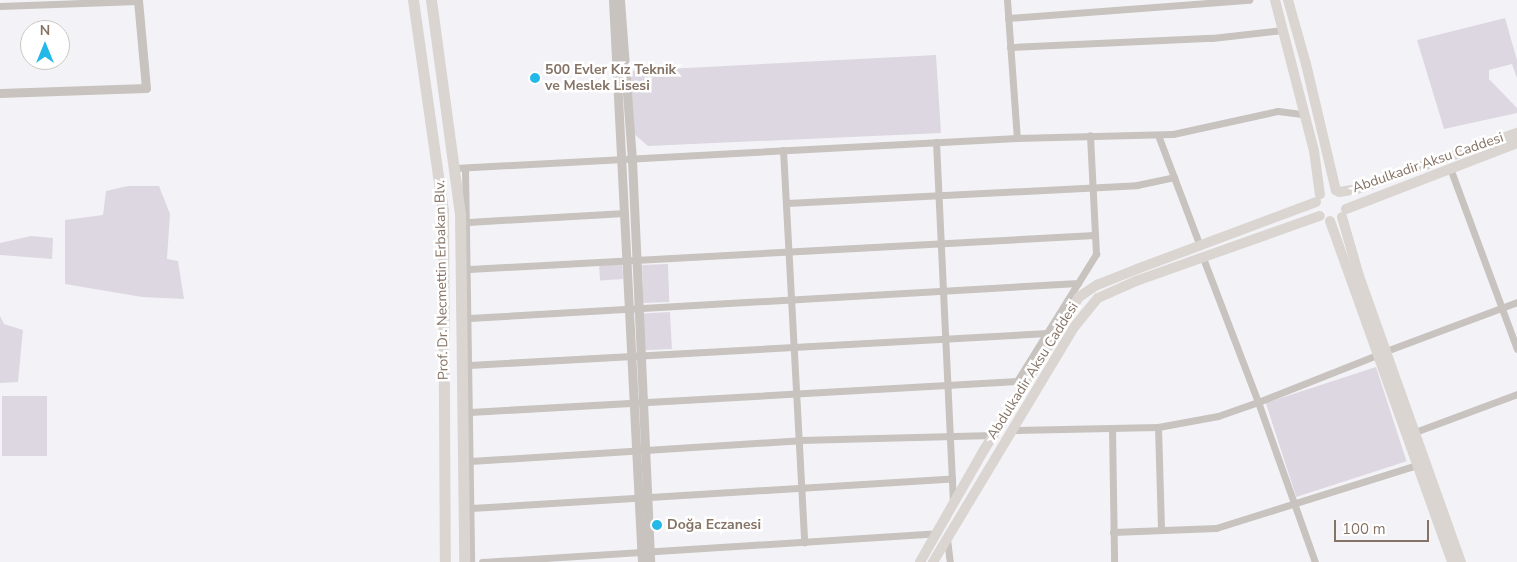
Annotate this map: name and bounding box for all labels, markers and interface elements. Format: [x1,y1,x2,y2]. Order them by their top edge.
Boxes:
north arrow [20,20,70,70]
text: N [40,21,50,40]
place label: 500 Evler Kız Teknik ve Meslek Lisesi [545,62,676,94]
marker: 500 Evler Kız Teknik ve Meslek Lisesi [529,72,541,84]
street label: Abdulkadir Aksu Caddesi [1350,129,1506,197]
street label: Prof. Dr. Necmettin Erbakan Blv. [432,180,452,380]
street label: Abdulkadir Aksu Caddesi [984,299,1082,443]
scale bar [1337,510,1432,542]
place label: Doğa Eczanesi [667,517,761,533]
marker: Doğa Eczanesi [651,519,663,531]
text: 100 m [1342,519,1386,539]

